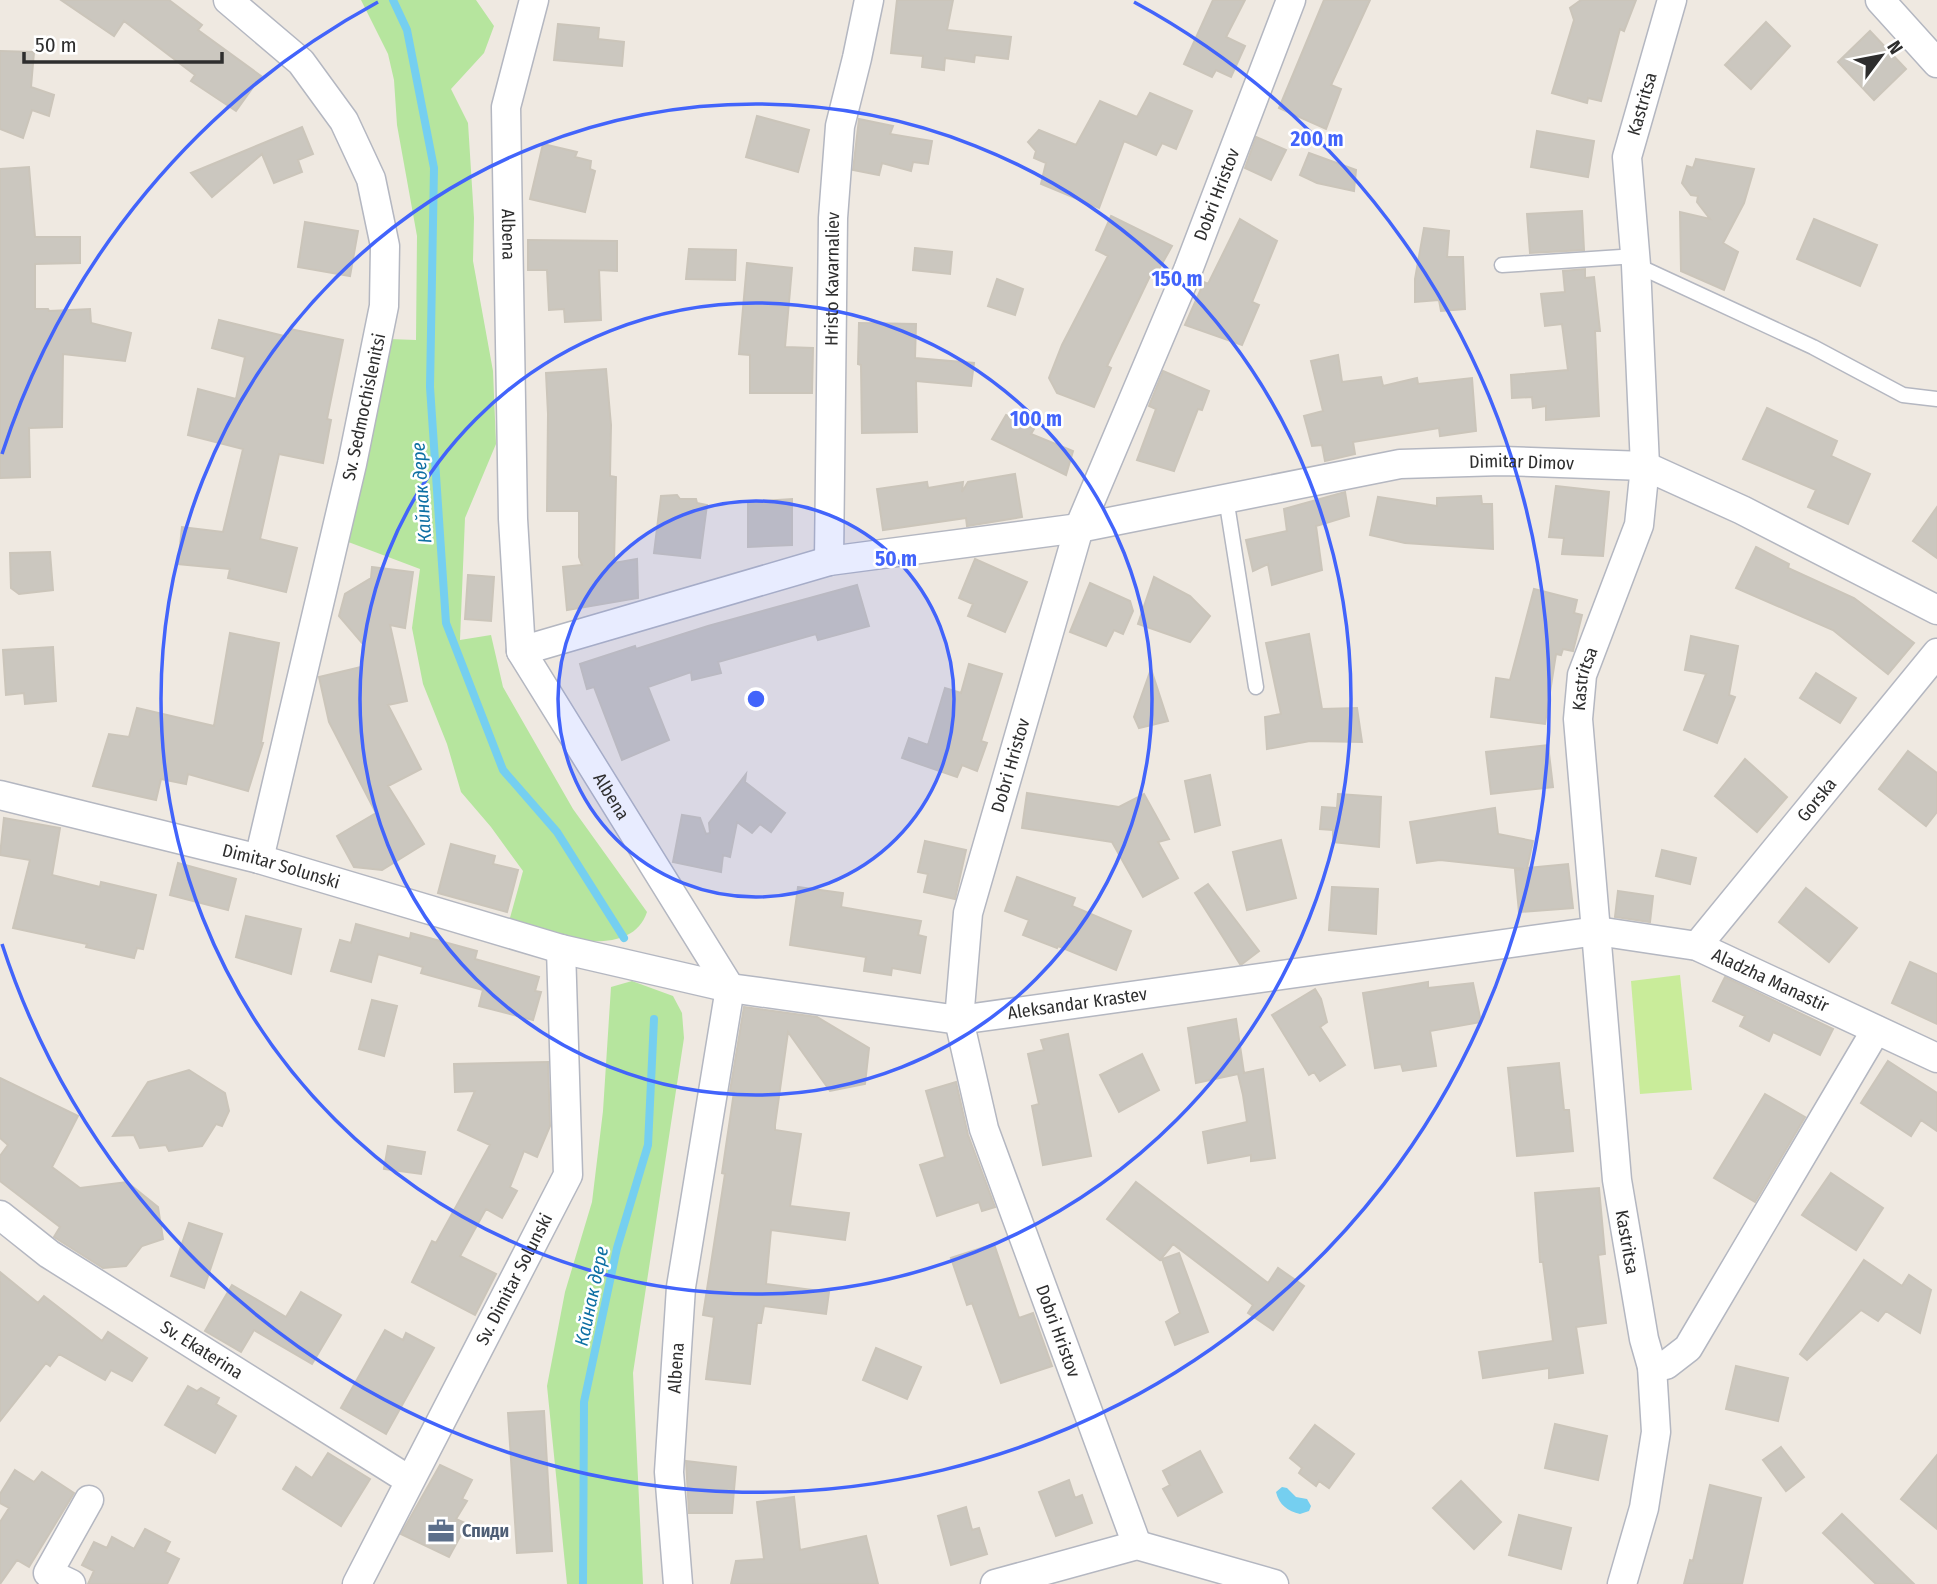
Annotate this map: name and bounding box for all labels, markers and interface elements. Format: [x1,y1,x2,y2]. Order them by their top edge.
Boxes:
scale bar [24,21,222,65]
north arrow [1846,21,1916,91]
text: 50 m [35,32,77,58]
text: N [1882,36,1908,58]
street label: Kastritsa [1623,70,1662,138]
text: 200 m [1289,126,1344,152]
street label: Dobri Hristov [1189,145,1244,244]
street label: Albena [497,209,520,260]
street label: Hristo Kavarnaliev [821,211,844,346]
text: 150 m [1151,266,1203,292]
street label: Sv. Sedmochislenitsi [338,331,390,483]
text: 100 m [1010,406,1062,432]
water label: Кайнак дере [407,442,436,544]
street label: Dimitar Dimov [1469,450,1574,475]
text: 50 m [875,546,917,572]
street label: Kastritsa [1568,644,1603,712]
centre of rings [744,687,768,711]
street label: Dobri Hristov [987,716,1035,815]
street label: Albena [588,769,634,824]
street label: Gorska [1792,773,1841,826]
street label: Dimitar Solunski [220,839,342,893]
street label: Aladzha Manastir [1709,944,1833,1017]
street label: Aleksandar Krastev [1006,983,1148,1024]
street label: Kastritsa [1611,1208,1643,1276]
street label: Sv. Dimitar Solunski [471,1210,557,1349]
water label: Кайнак дере [570,1244,613,1348]
street label: Dobri Hristov [1031,1282,1085,1380]
street label: Sv. Ekaterina [156,1316,247,1384]
street label: Albena [663,1342,689,1394]
office icon: Спиди [426,1516,456,1546]
place label: Спиди [462,1520,509,1542]

